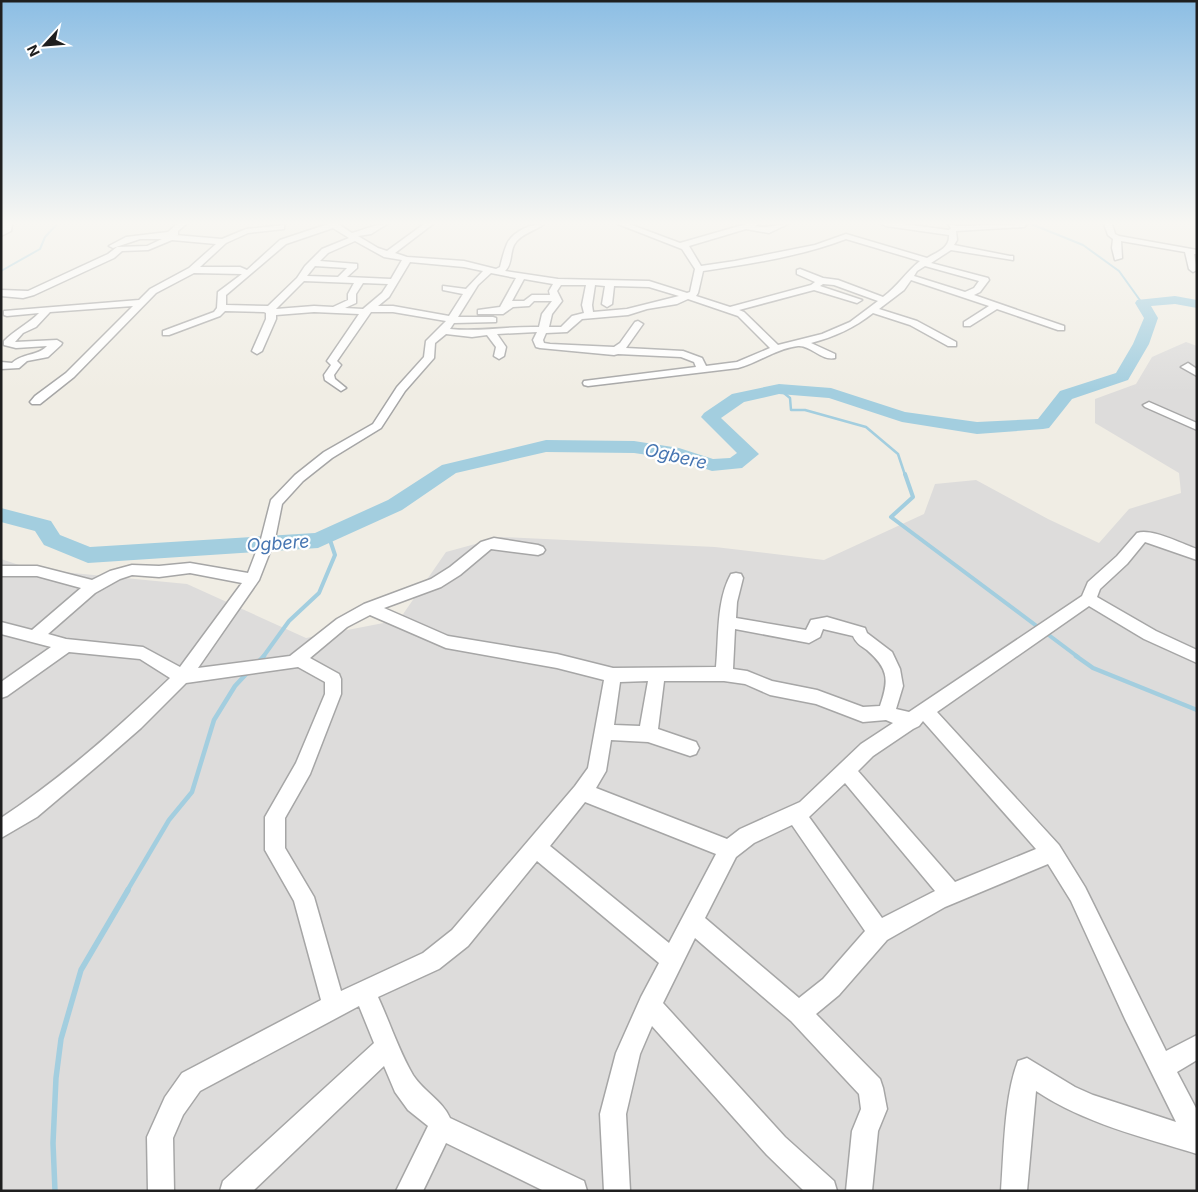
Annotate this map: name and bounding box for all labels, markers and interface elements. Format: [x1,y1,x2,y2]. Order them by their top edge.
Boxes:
north arrow [20,20,70,70]
text: N [23,42,43,59]
water label: Ogbere [643,439,709,473]
water label: Ogbere [246,530,310,556]

